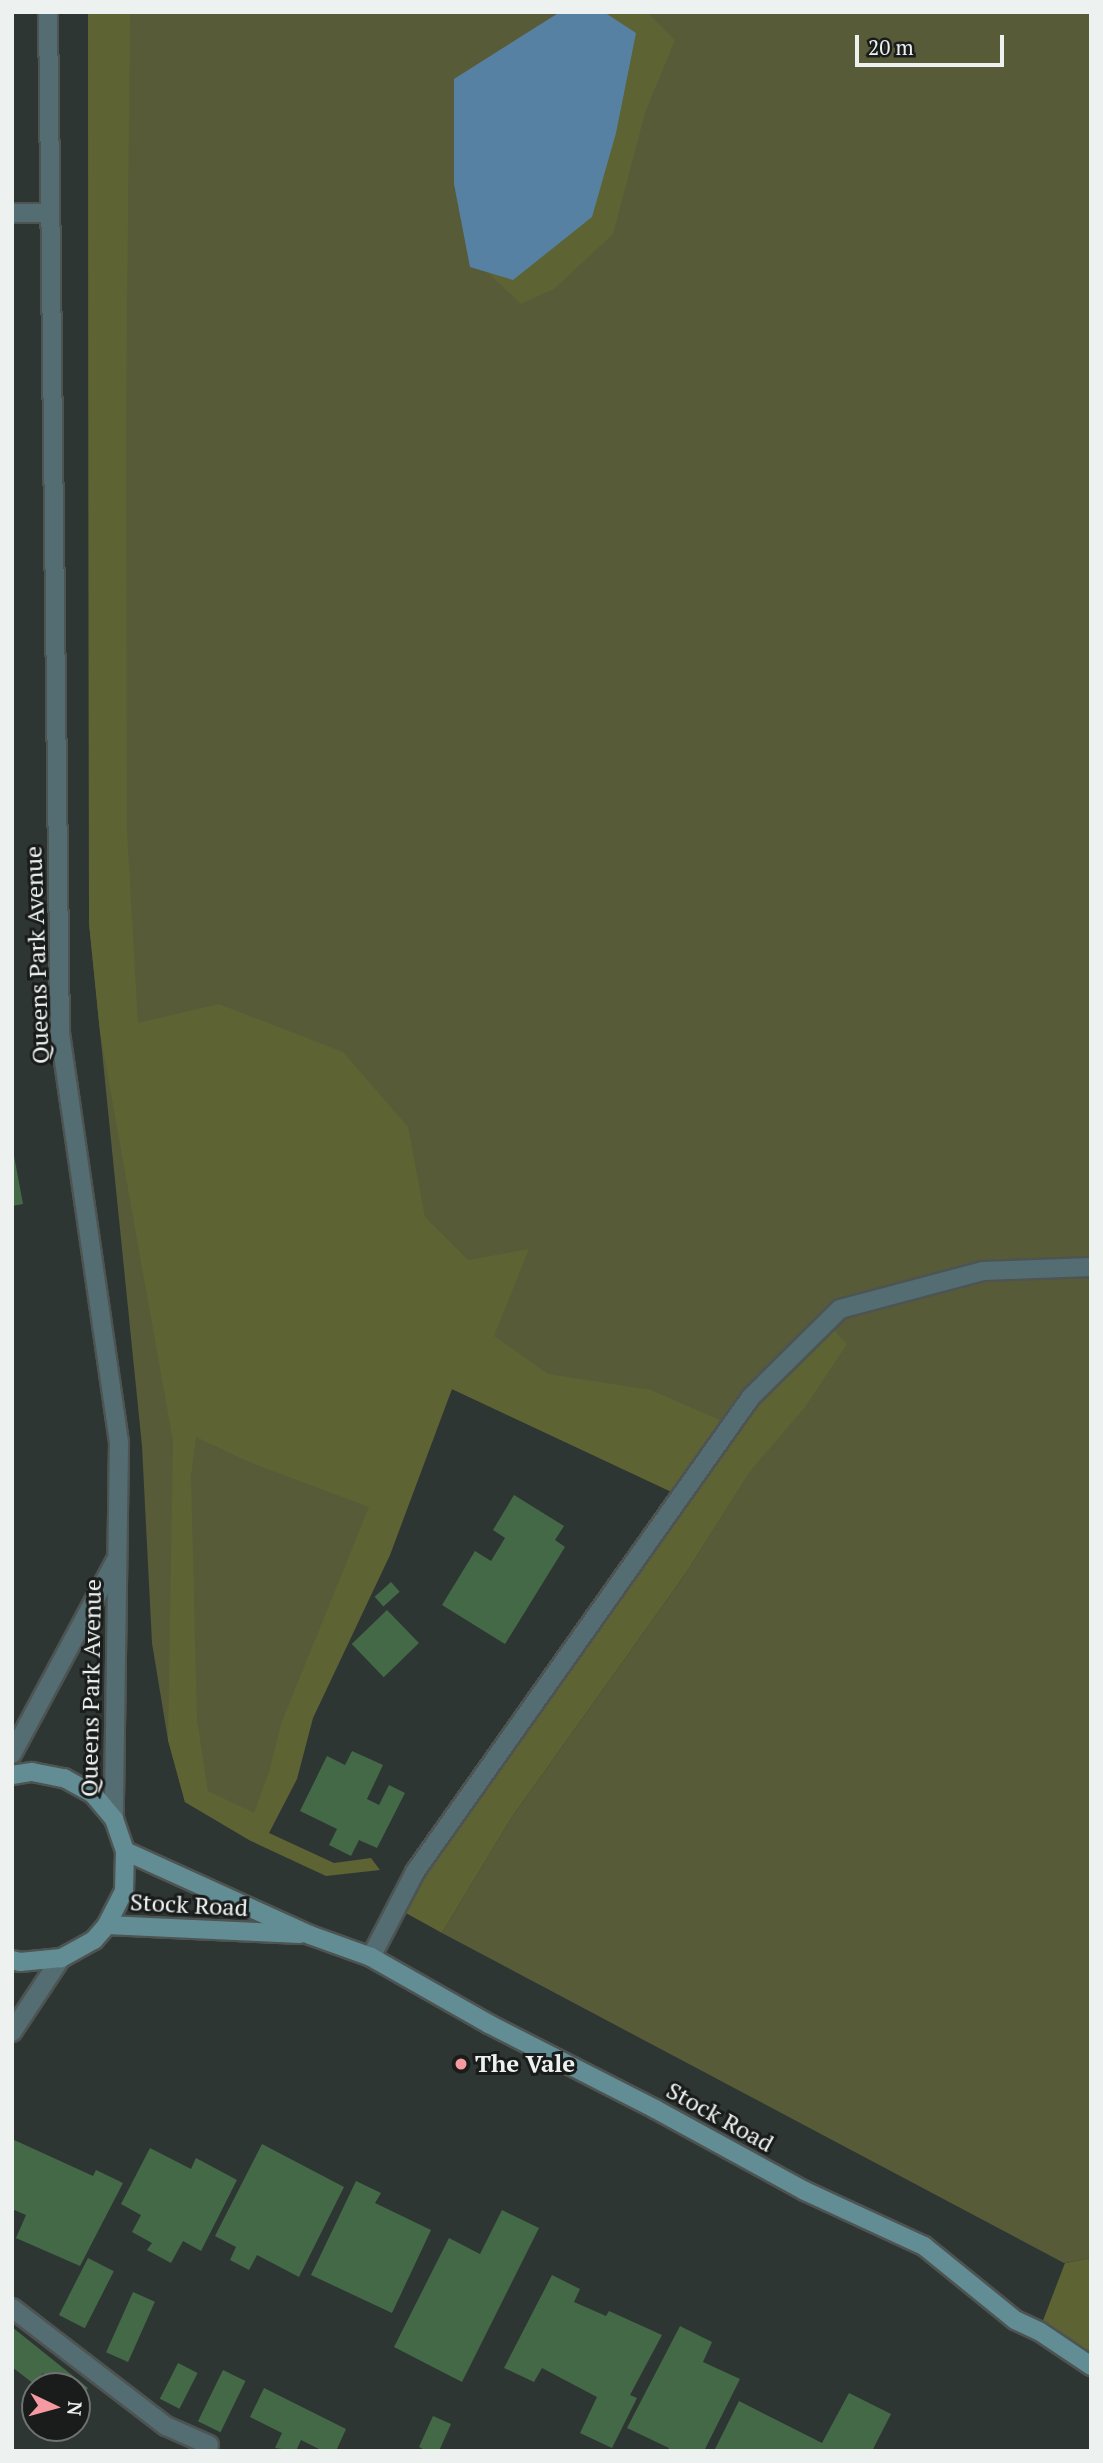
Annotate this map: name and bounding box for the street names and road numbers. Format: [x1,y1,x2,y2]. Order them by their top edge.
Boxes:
street label: Queens Park Avenue [19,845,55,1065]
street label: Queens Park Avenue [75,1578,107,1798]
street label: Stock Road [129,1888,249,1922]
street label: Stock Road [661,2076,779,2158]

